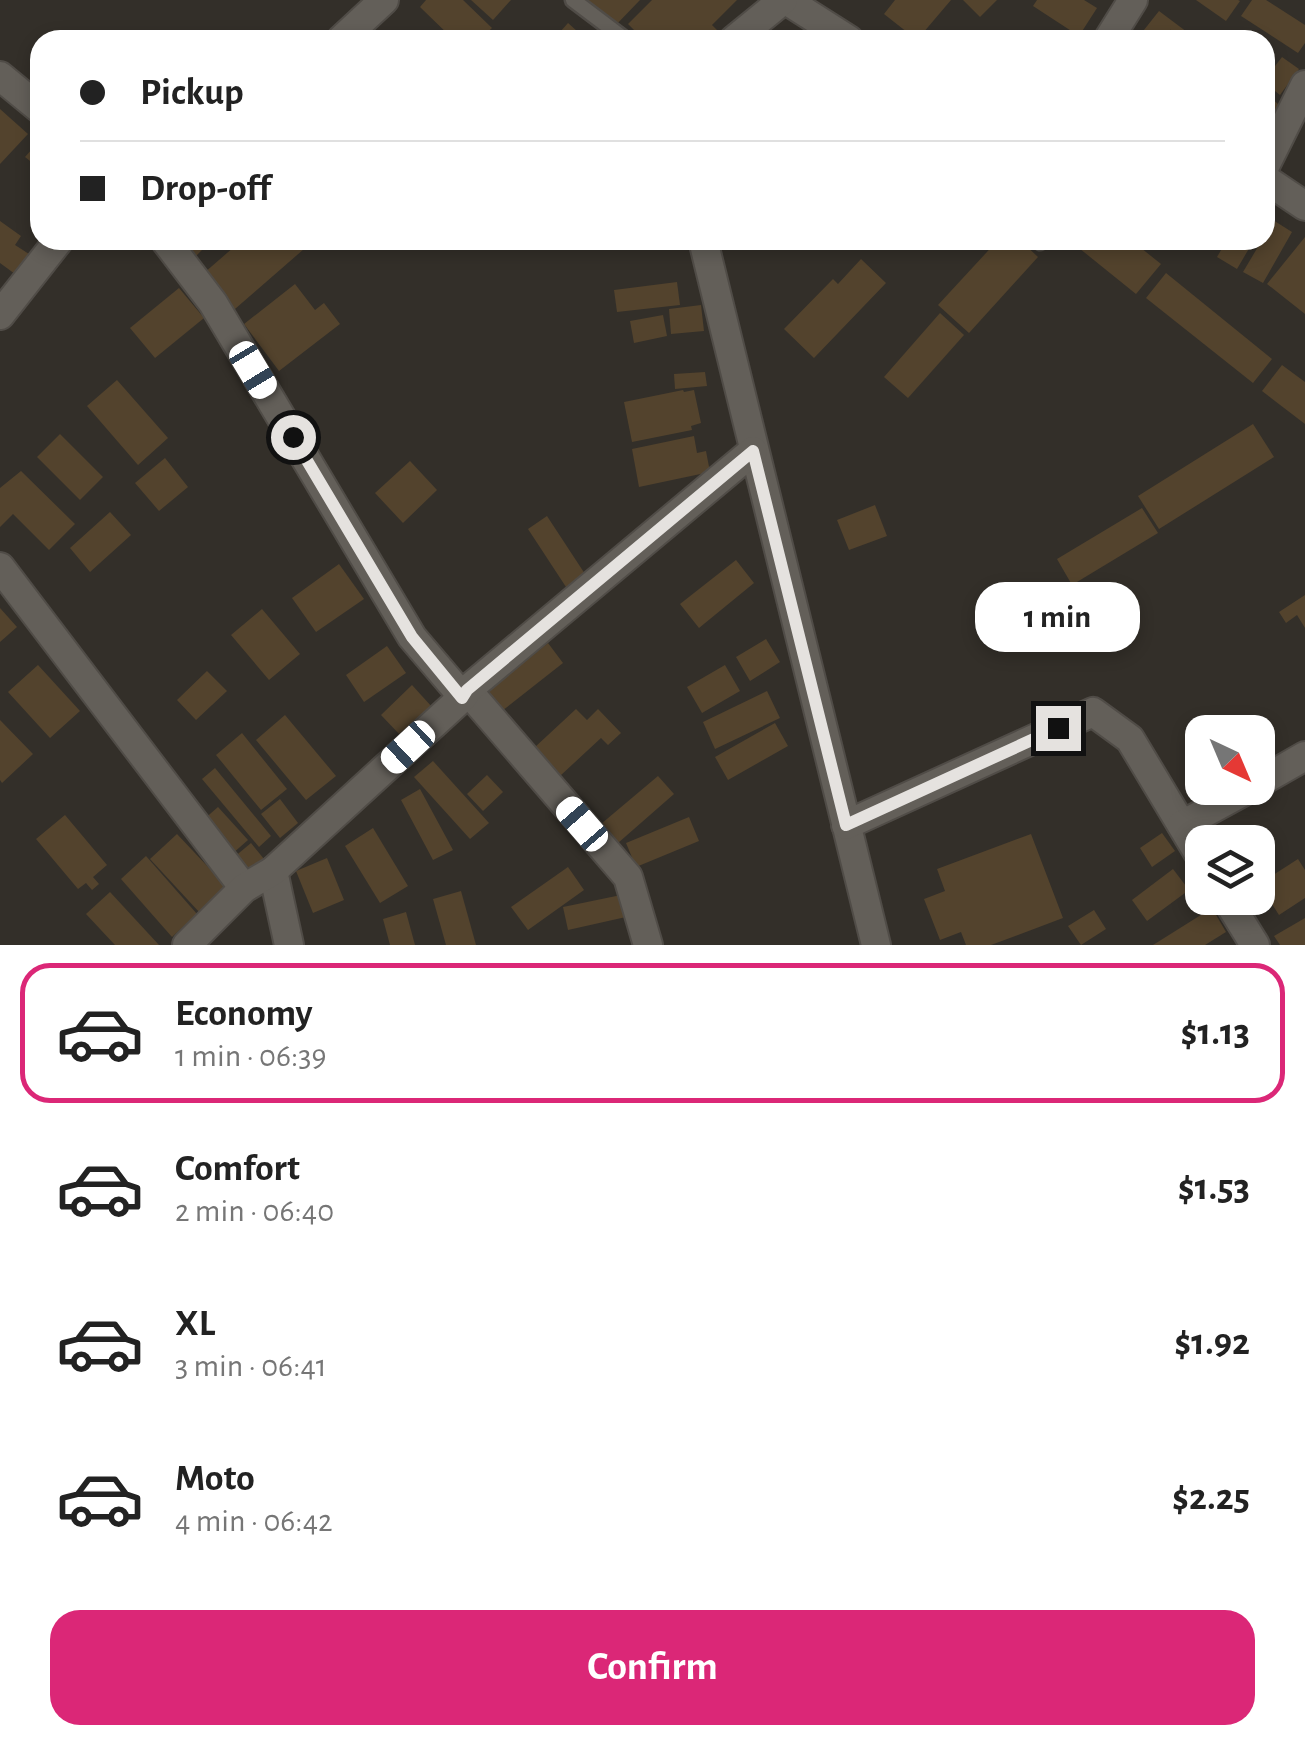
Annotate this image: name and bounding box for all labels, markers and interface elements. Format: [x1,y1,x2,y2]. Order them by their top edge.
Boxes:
text: Pickup [140,74,244,112]
text: Drop-off [140,170,271,208]
car [225,337,281,403]
route start [271,415,316,460]
callout: 1 min [976,583,1140,653]
text: 1 min [1024,601,1091,633]
route end [1036,706,1081,751]
north arrow [1185,715,1275,805]
map controls [1185,715,1275,915]
car [376,716,440,778]
car [551,792,613,856]
button: layers [1185,825,1275,915]
icon: car [55,988,145,1078]
text: Economy [175,995,313,1033]
text: $1.13 [1180,1014,1250,1052]
text: 1 min · 06:39 [175,1040,327,1072]
icon: car [55,1143,145,1233]
text: Comfort [175,1150,300,1188]
text: $1.53 [1178,1169,1250,1207]
text: 2 min · 06:40 [175,1195,334,1227]
icon: car [55,1298,145,1388]
text: XL [175,1305,215,1343]
text: $1.92 [1174,1324,1250,1362]
text: 3 min · 06:41 [175,1350,327,1382]
icon: car [55,1453,145,1543]
text: Moto [175,1460,255,1498]
text: $2.25 [1172,1479,1250,1517]
text: 4 min · 06:42 [175,1505,333,1537]
button: Confirm [50,1610,1255,1725]

